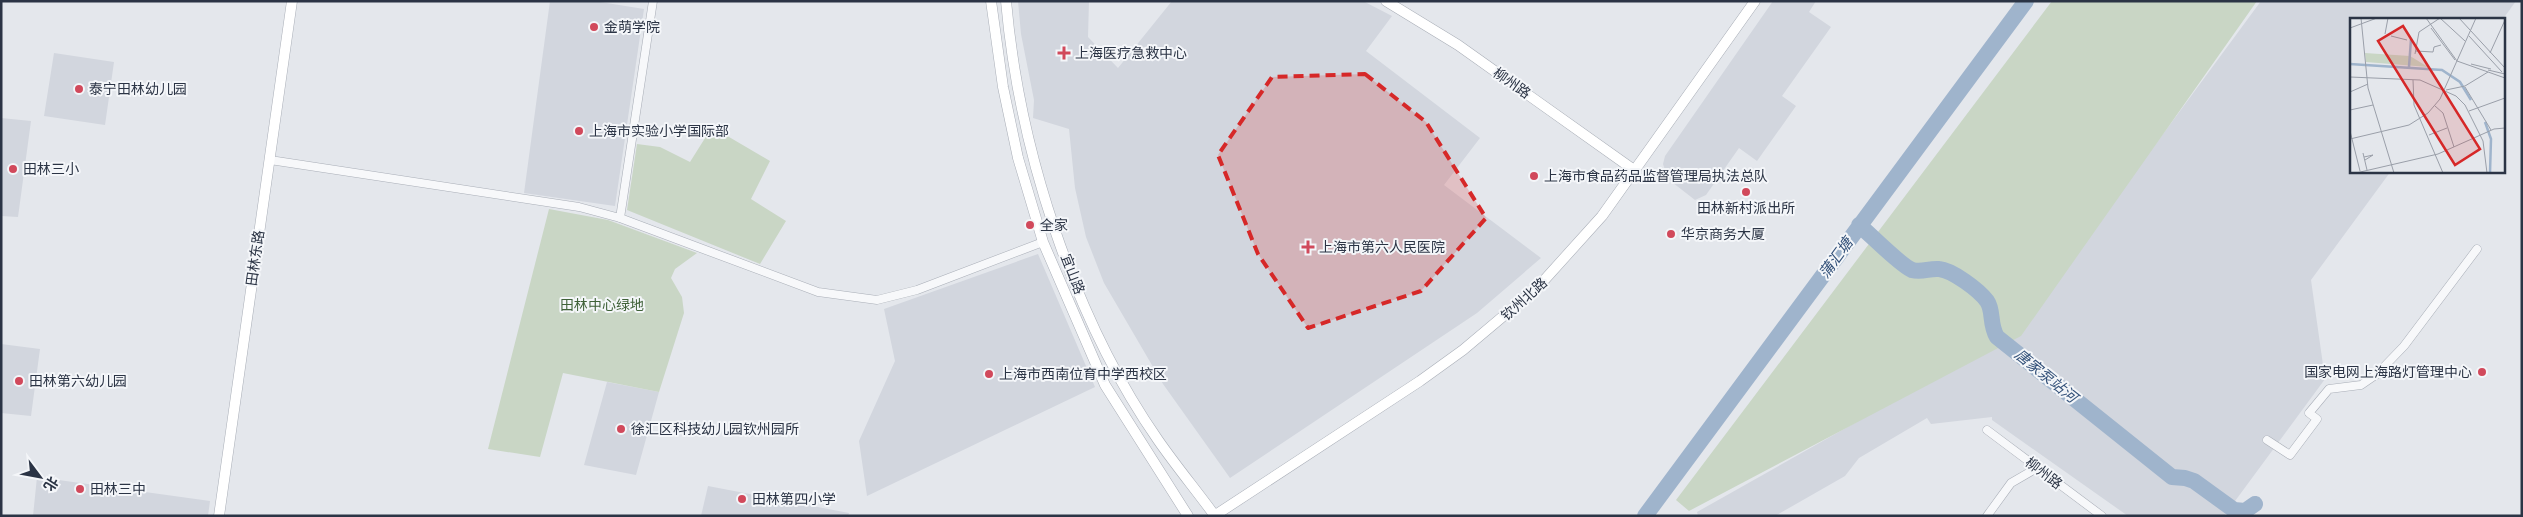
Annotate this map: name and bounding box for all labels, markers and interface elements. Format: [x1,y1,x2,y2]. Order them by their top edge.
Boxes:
inset map [2350,18,2506,172]
place label: 金萌学院 [604,19,660,35]
marker: 金萌学院 [588,21,600,33]
place label: 上海医疗急救中心 [1075,45,1187,61]
marker: 上海医疗急救中心 [1057,46,1071,60]
street label: 柳州路 [1490,64,1534,102]
place label: 泰宁田林幼儿园 [89,81,187,97]
marker: 泰宁田林幼儿园 [73,83,85,95]
place label: 上海市实验小学国际部 [589,123,729,139]
marker: 上海市实验小学国际部 [573,125,585,137]
place label: 田林三小 [23,161,79,177]
marker: 田林三小 [7,163,19,175]
place label: 上海市食品药品监督管理局执法总队 [1544,168,1768,184]
marker: 上海市食品药品监督管理局执法总队 [1528,170,1540,182]
marker: 田林新村派出所 [1740,186,1752,198]
place label: 田林新村派出所 [1697,200,1795,216]
place label: 全家 [1040,217,1068,233]
marker: 全家 [1024,219,1036,231]
place label: 华京商务大厦 [1681,226,1765,242]
marker: 华京商务大厦 [1665,228,1677,240]
street label: 田林东路 [243,229,267,287]
water label: 蒲汇塘 [1815,232,1857,281]
place label: 上海市第六人民医院 [1319,239,1445,255]
marker: 上海市第六人民医院 [1301,240,1315,254]
street label: 宜山路 [1058,252,1088,296]
street label: 钦州北路 [1498,274,1550,324]
park label: 田林中心绿地 [560,297,644,313]
water label: 唐家泵站河 [2012,345,2083,408]
place label: 国家电网上海路灯管理中心 [2304,364,2472,380]
place label: 上海市西南位育中学西校区 [999,366,1167,382]
marker: 国家电网上海路灯管理中心 [2476,366,2488,378]
marker: 上海市西南位育中学西校区 [983,368,995,380]
place label: 田林第六幼儿园 [29,373,127,389]
marker: 田林第六幼儿园 [13,375,25,387]
place label: 徐汇区科技幼儿园钦州园所 [631,421,799,437]
marker: 徐汇区科技幼儿园钦州园所 [615,423,627,435]
north arrow [15,452,65,502]
street label: 柳州路 [2022,454,2066,492]
text: 北 [41,474,62,494]
place label: 田林三中 [90,481,146,497]
marker: 田林三中 [74,483,86,495]
place label: 田林第四小学 [752,491,836,507]
marker: 田林第四小学 [736,493,748,505]

